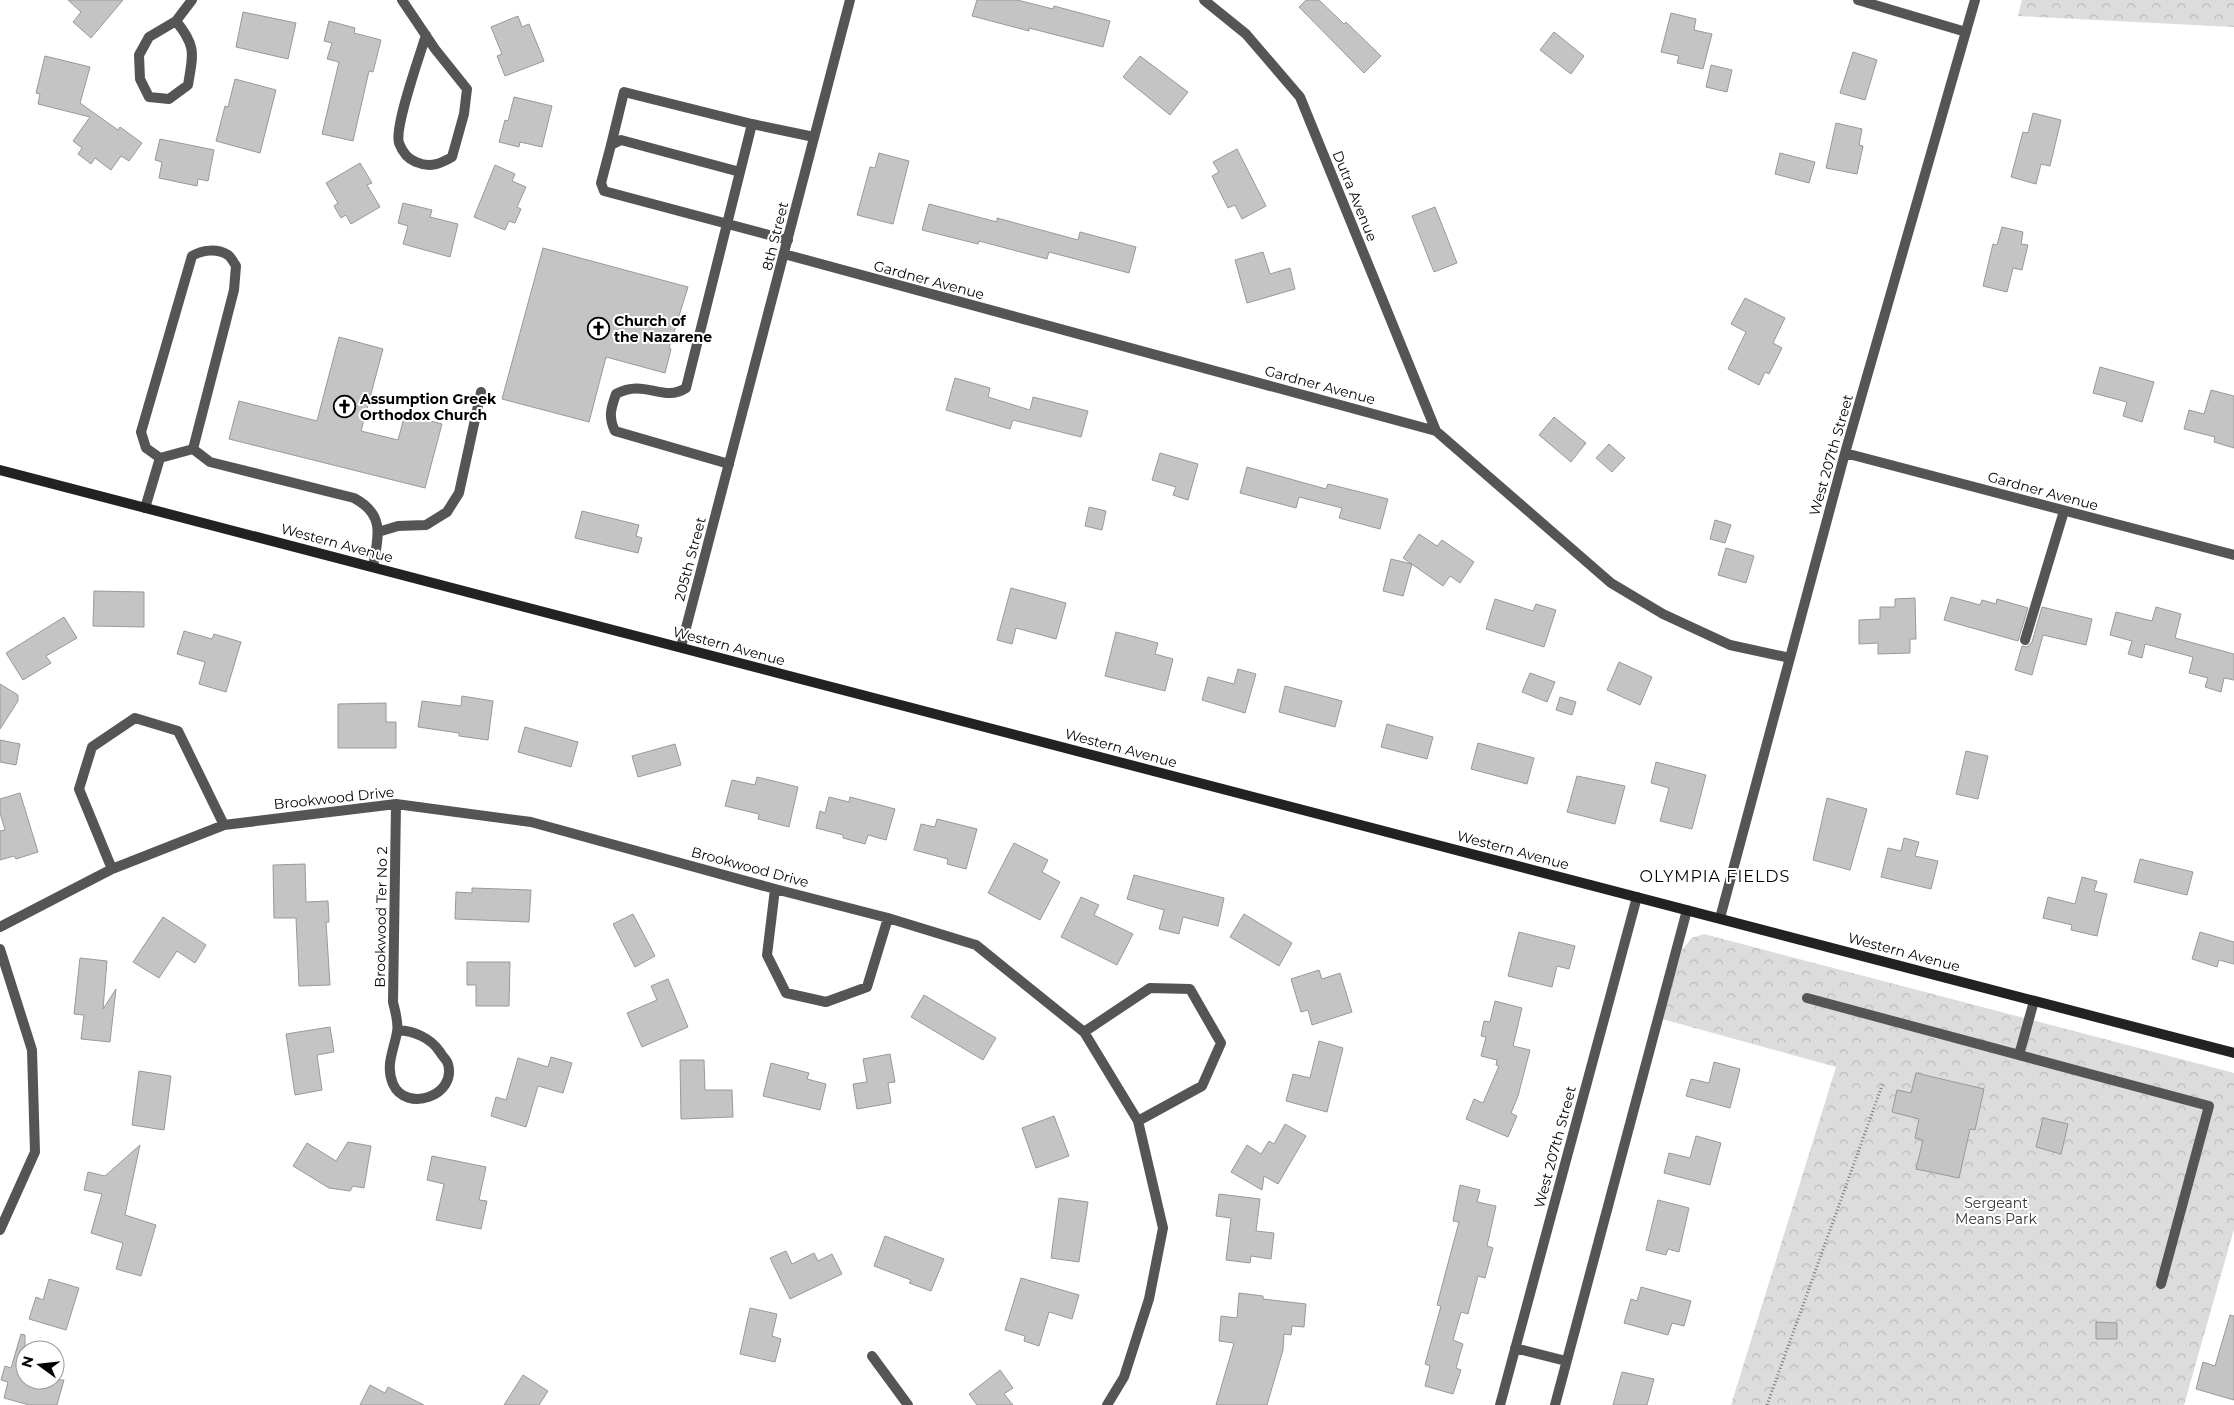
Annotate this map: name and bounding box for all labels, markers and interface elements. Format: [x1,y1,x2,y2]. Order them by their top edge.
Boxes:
street label: Dutra Avenue [1329,148,1381,244]
street label: 8th Street [758,200,792,272]
street label: Gardner Avenue [872,257,986,303]
place label: Church of the Nazarene [614,312,712,346]
church icon: Church of the Nazarene [586,317,610,341]
street label: Gardner Avenue [1263,362,1377,408]
place label: Assumption Greek Orthodox Church [359,390,497,424]
street label: West 207th Street [1805,392,1857,518]
church icon: Assumption Greek Orthodox Church [332,395,356,419]
street label: Gardner Avenue [1986,468,2100,514]
street label: 205th Street [670,515,710,603]
street label: Western Avenue [279,519,395,567]
street label: Western Avenue [671,622,787,670]
street label: Western Avenue [1063,724,1179,772]
street label: Brookwood Drive [273,783,395,813]
street label: Western Avenue [1455,826,1571,874]
street label: Brookwood Drive [689,843,811,891]
street label: Brookwood Ter No 2 [371,846,391,988]
district label: OLYMPIA FIELDS [1640,867,1790,886]
street label: Western Avenue [1846,928,1962,976]
street label: West 207th Street [1530,1084,1580,1210]
park label: Sergeant Means Park [1955,1194,2038,1228]
north arrow [15,1340,65,1390]
text: N [17,1354,38,1369]

